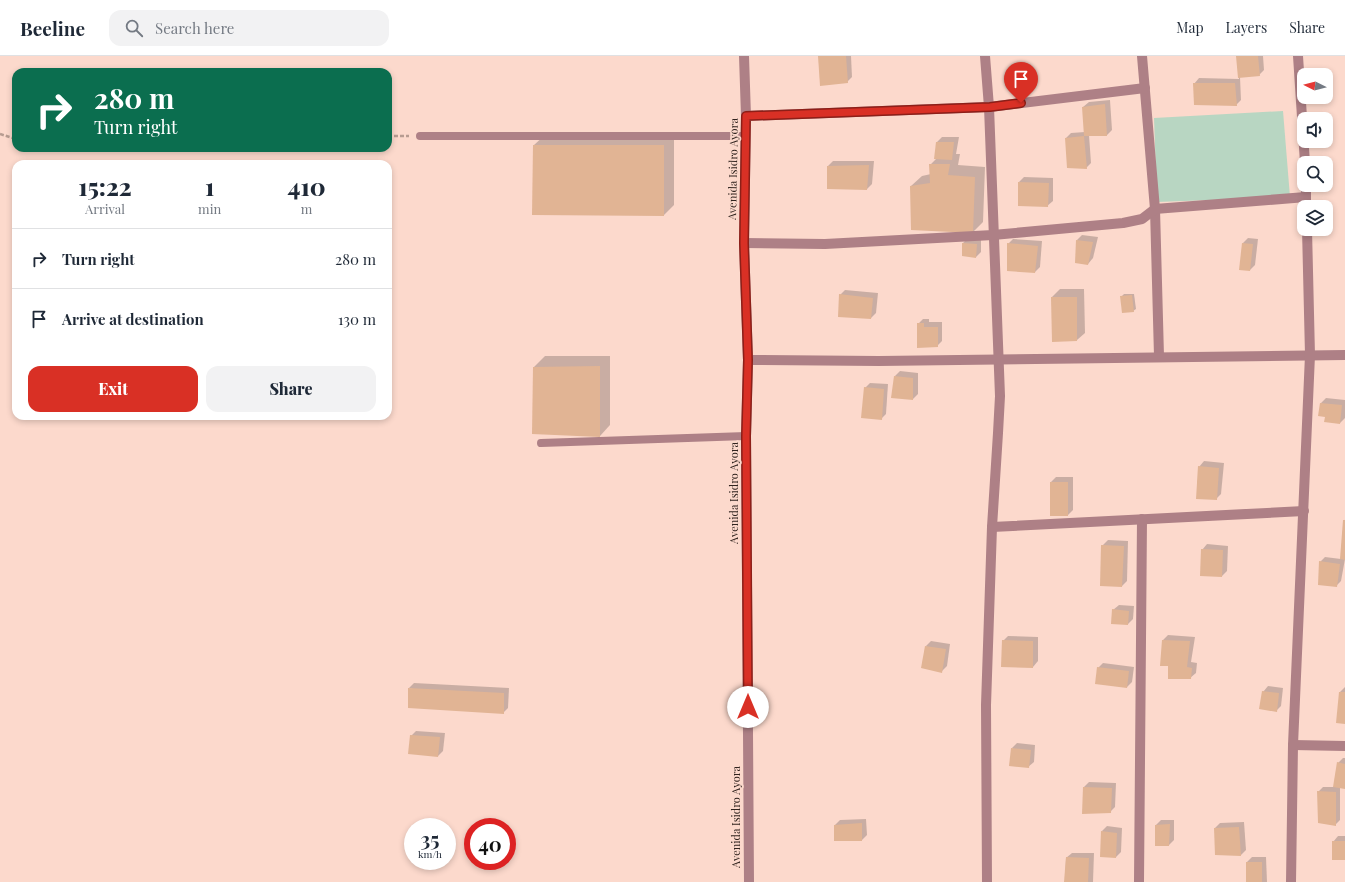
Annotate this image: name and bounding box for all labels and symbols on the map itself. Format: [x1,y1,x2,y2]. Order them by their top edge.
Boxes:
pin [1004,62,1038,103]
north arrow [1297,68,1333,104]
street label: Avenida Isidro Ayora [724,117,741,221]
street label: Avenida Isidro Ayora [726,441,741,545]
position arrow [727,686,769,728]
street label: Avenida Isidro Ayora [728,765,743,869]
speed limit sign: 40 [464,818,516,870]

